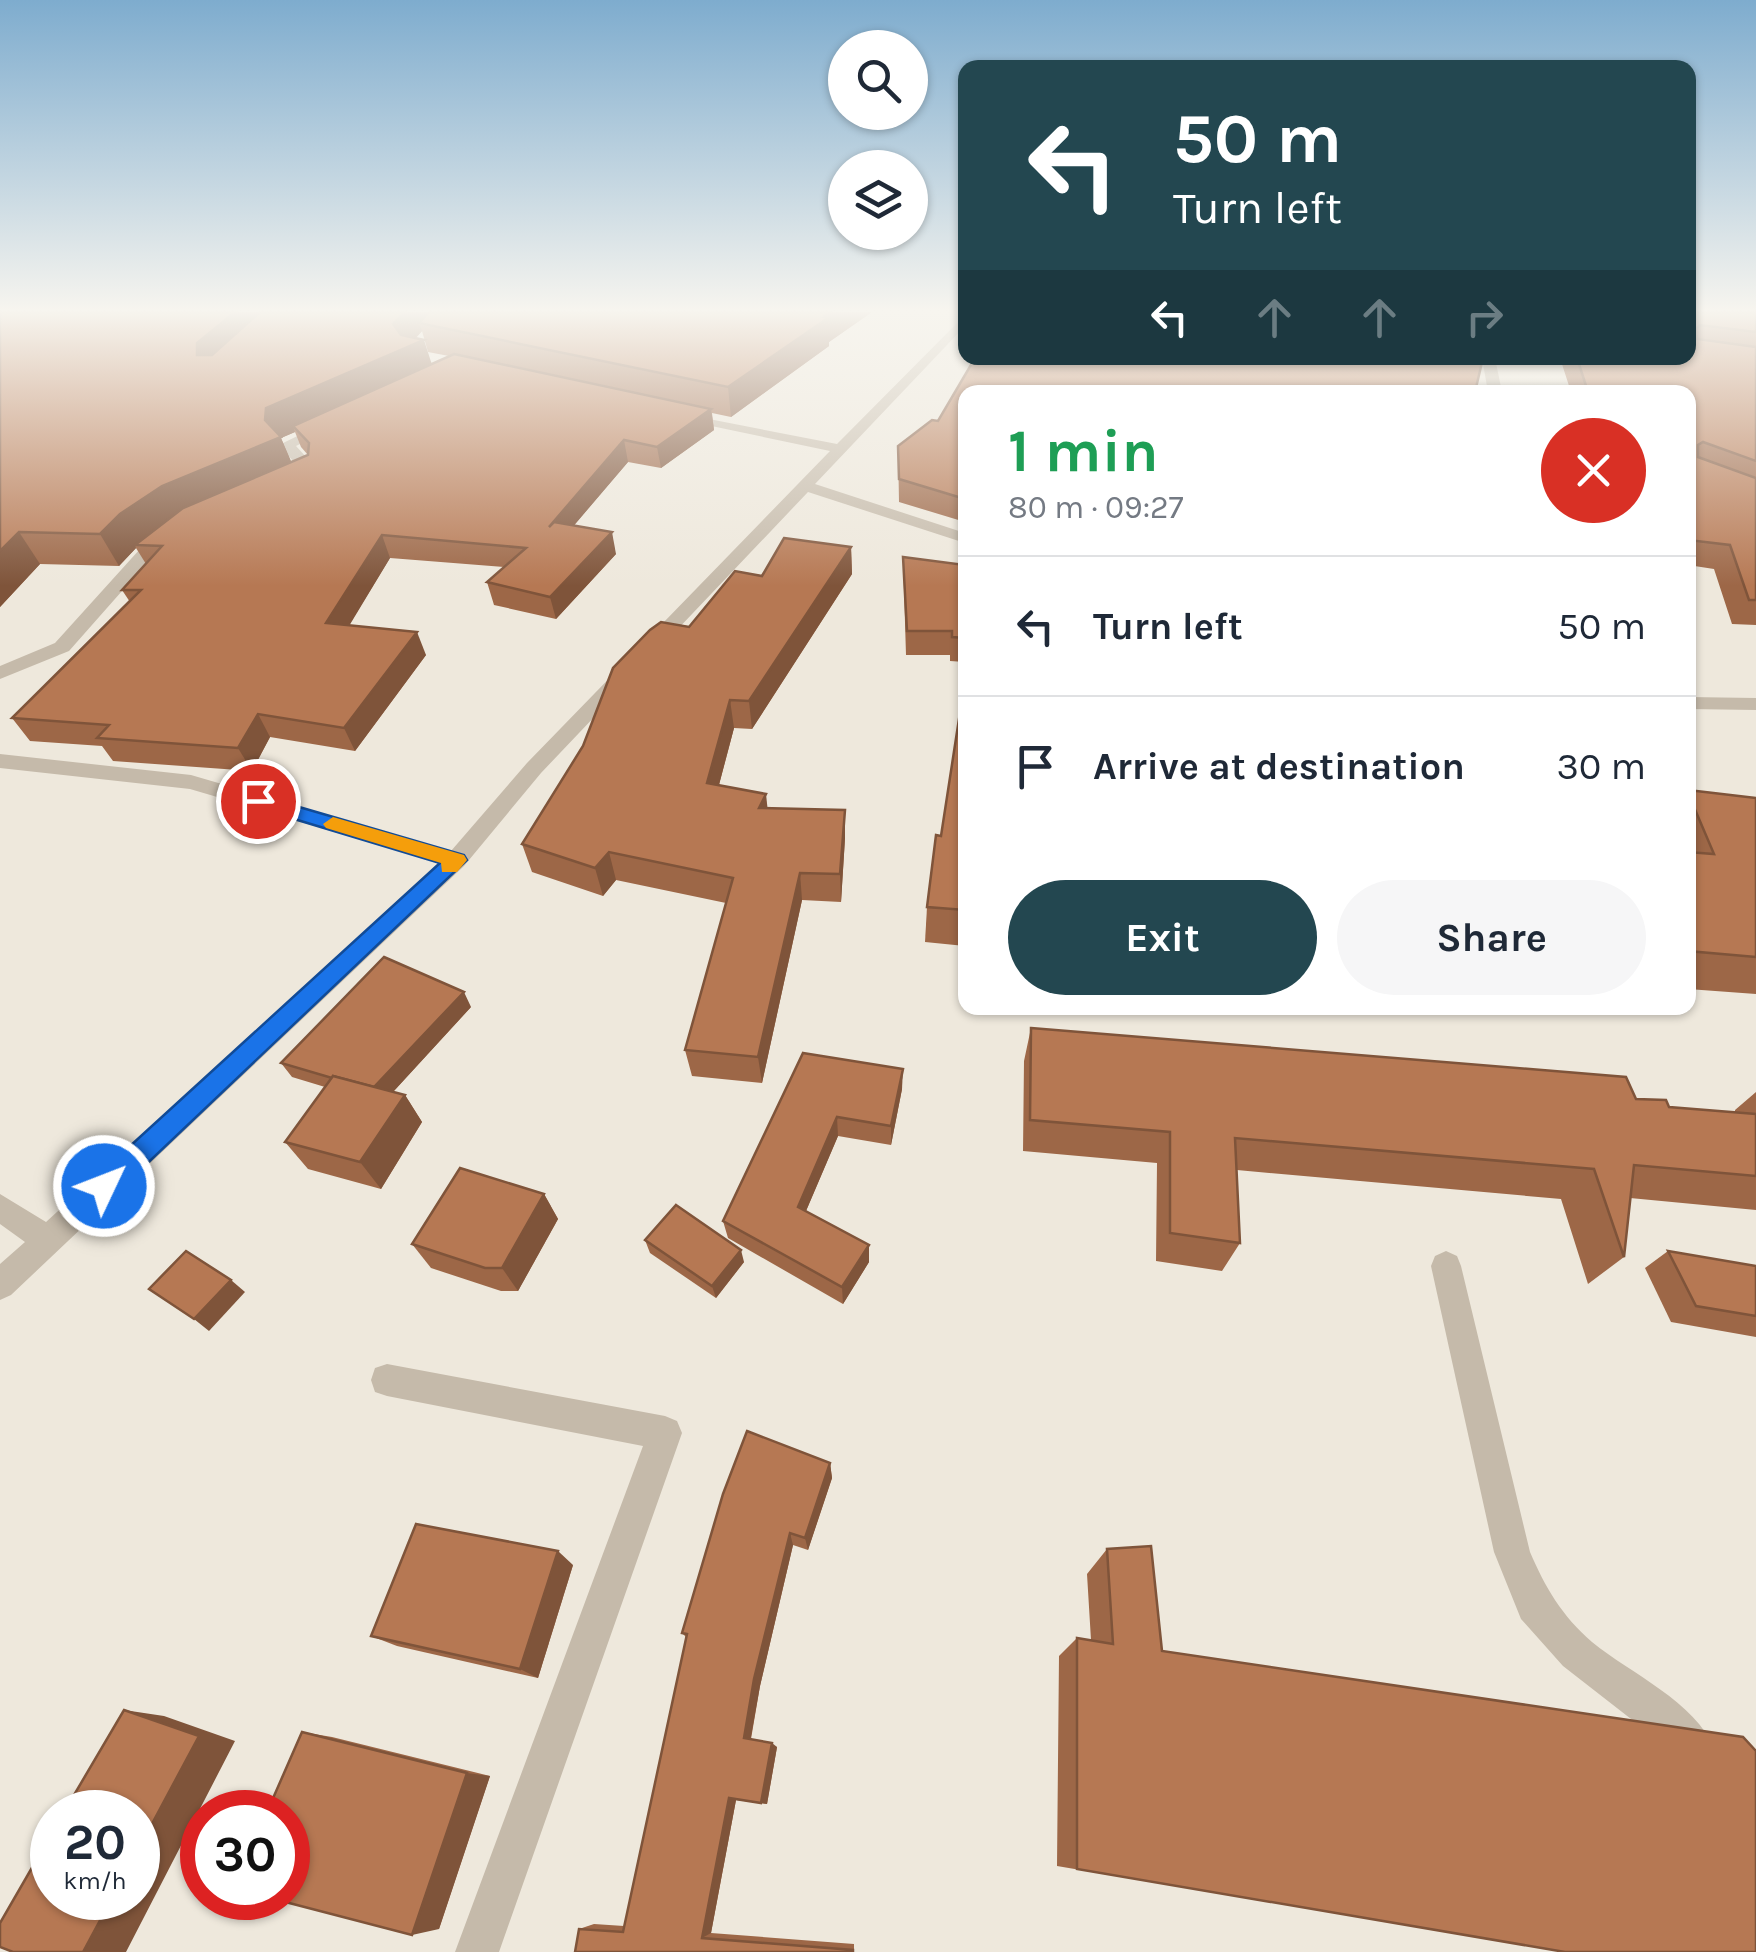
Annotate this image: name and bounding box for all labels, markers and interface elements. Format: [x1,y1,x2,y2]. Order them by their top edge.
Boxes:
map controls [828,30,928,250]
button: search [828,30,928,130]
text: 50 m [1173,98,1342,180]
icon: left [1008,100,1138,230]
button: layers [828,150,928,250]
text: Turn left [1173,182,1342,234]
icon: left [1142,290,1197,345]
icon: ahead [1247,290,1302,345]
icon: ahead [1352,290,1407,345]
icon: right [1457,290,1512,345]
text: 1 min [1008,416,1159,486]
button: close [1541,418,1646,523]
text: 80 m · 09:27 [1008,489,1184,526]
icon: left [1008,599,1063,654]
text: Turn left [1093,604,1243,649]
text: 50 m [1557,604,1646,649]
icon: arrive [1008,739,1063,794]
text: Arrive at destination [1093,744,1465,789]
text: 30 m [1556,744,1646,789]
pin [216,759,301,844]
icon: arrive [231,774,286,829]
button: Exit [1008,880,1317,995]
button: Share [1337,880,1646,995]
position arrow [52,1134,156,1238]
speed limit sign: 30 [180,1790,310,1920]
text: 20 [64,1813,126,1872]
text: km/h [63,1866,127,1895]

